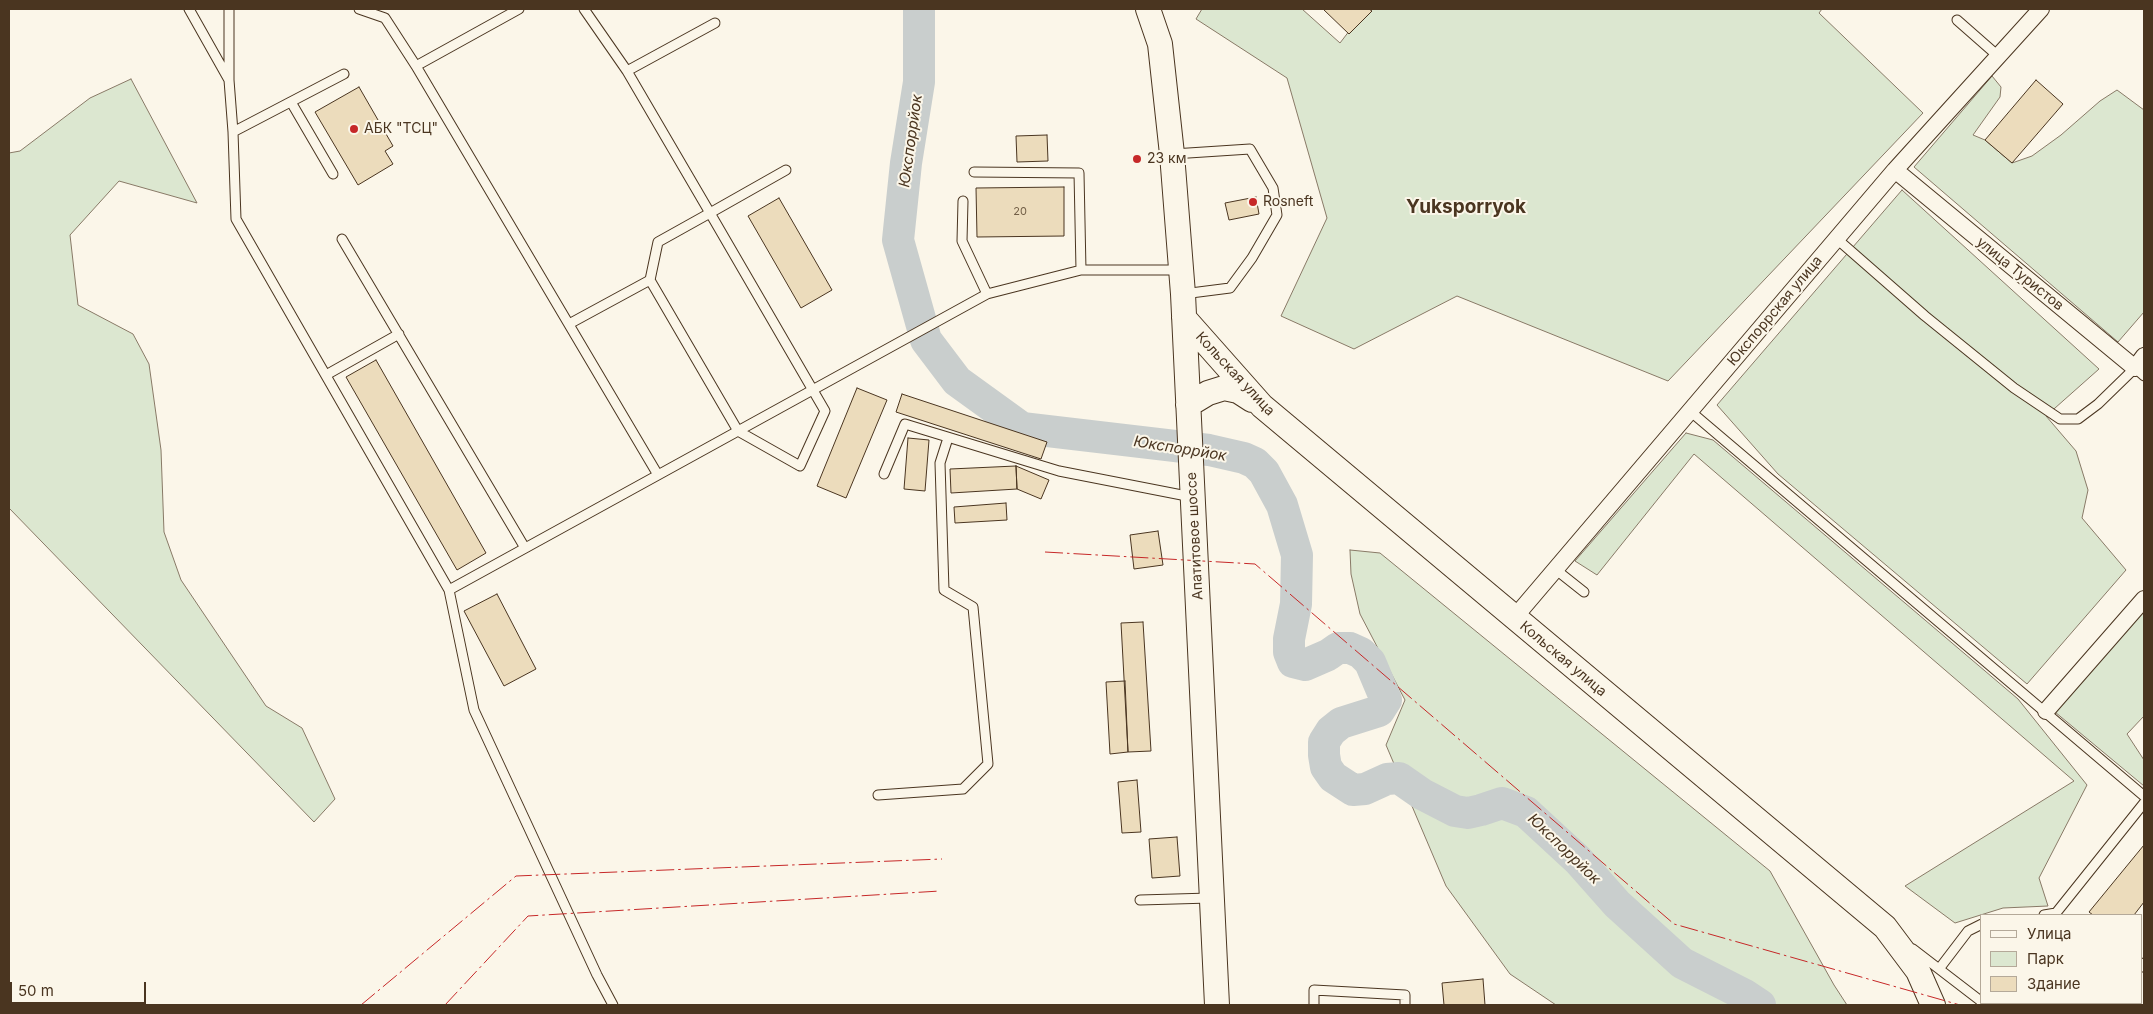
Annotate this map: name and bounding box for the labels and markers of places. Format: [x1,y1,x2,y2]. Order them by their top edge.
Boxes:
place label: АБК "ТСЦ" [364,121,438,137]
marker: АБК "ТСЦ" [348,123,360,135]
place label: 23 км [1147,151,1186,167]
marker: 23 км [1131,153,1143,165]
place label: Rosneft [1263,194,1313,210]
marker: Rosneft [1247,196,1259,208]

